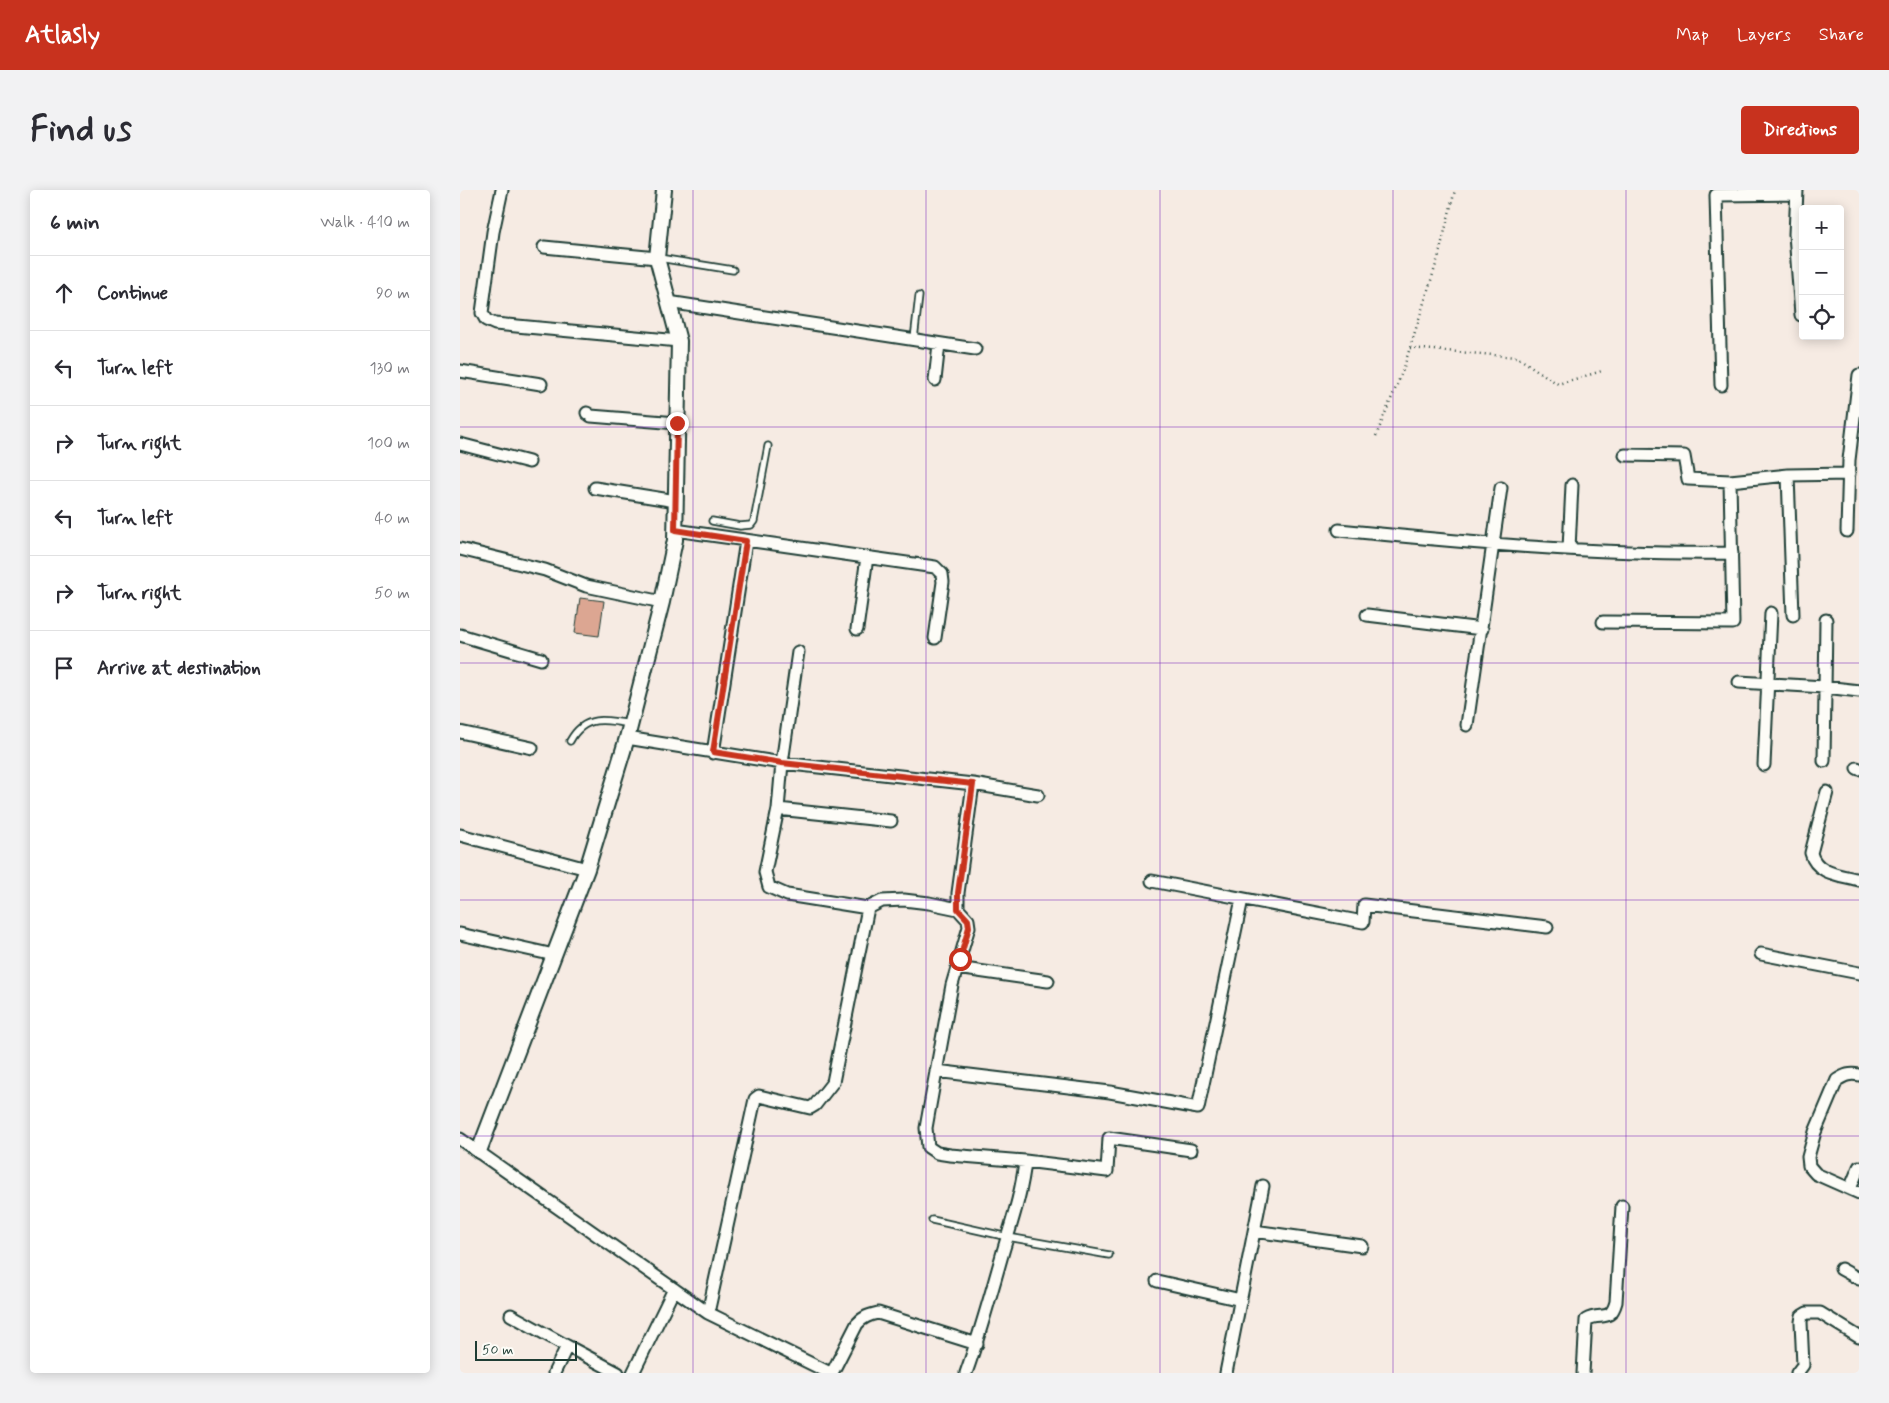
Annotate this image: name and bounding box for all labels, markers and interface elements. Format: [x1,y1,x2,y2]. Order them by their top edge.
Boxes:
text: Atlasly [25,20,100,51]
text: Map [1676,23,1709,47]
text: Layers [1737,23,1791,47]
text: Share [1819,23,1864,47]
button: Directions [1741,106,1859,154]
text: Find us [30,107,132,153]
map controls [1799,205,1844,340]
button: + [1799,205,1844,250]
text: 6 min [50,209,100,237]
text: Walk · 410 m [320,212,410,233]
button: − [1799,250,1844,295]
icon: ahead [50,279,78,307]
text: Continue [97,281,168,306]
text: 90 m [376,283,410,304]
button: locate [1799,295,1844,340]
icon: left [50,354,78,382]
text: Turn left [97,356,173,381]
text: 130 m [369,358,410,379]
route end [666,412,689,435]
icon: right [50,429,78,457]
text: Turn right [97,431,181,456]
text: 100 m [367,433,410,454]
icon: left [50,504,78,532]
text: Turn left [97,506,173,531]
text: 40 m [374,508,410,529]
icon: right [50,579,78,607]
text: Turn right [97,581,181,606]
text: 50 m [374,583,410,604]
icon: arrive [50,654,78,682]
text: Arrive at destination [97,656,261,681]
route start [949,948,972,971]
scale bar [475,1338,578,1361]
text: 50 m [482,1341,513,1359]

